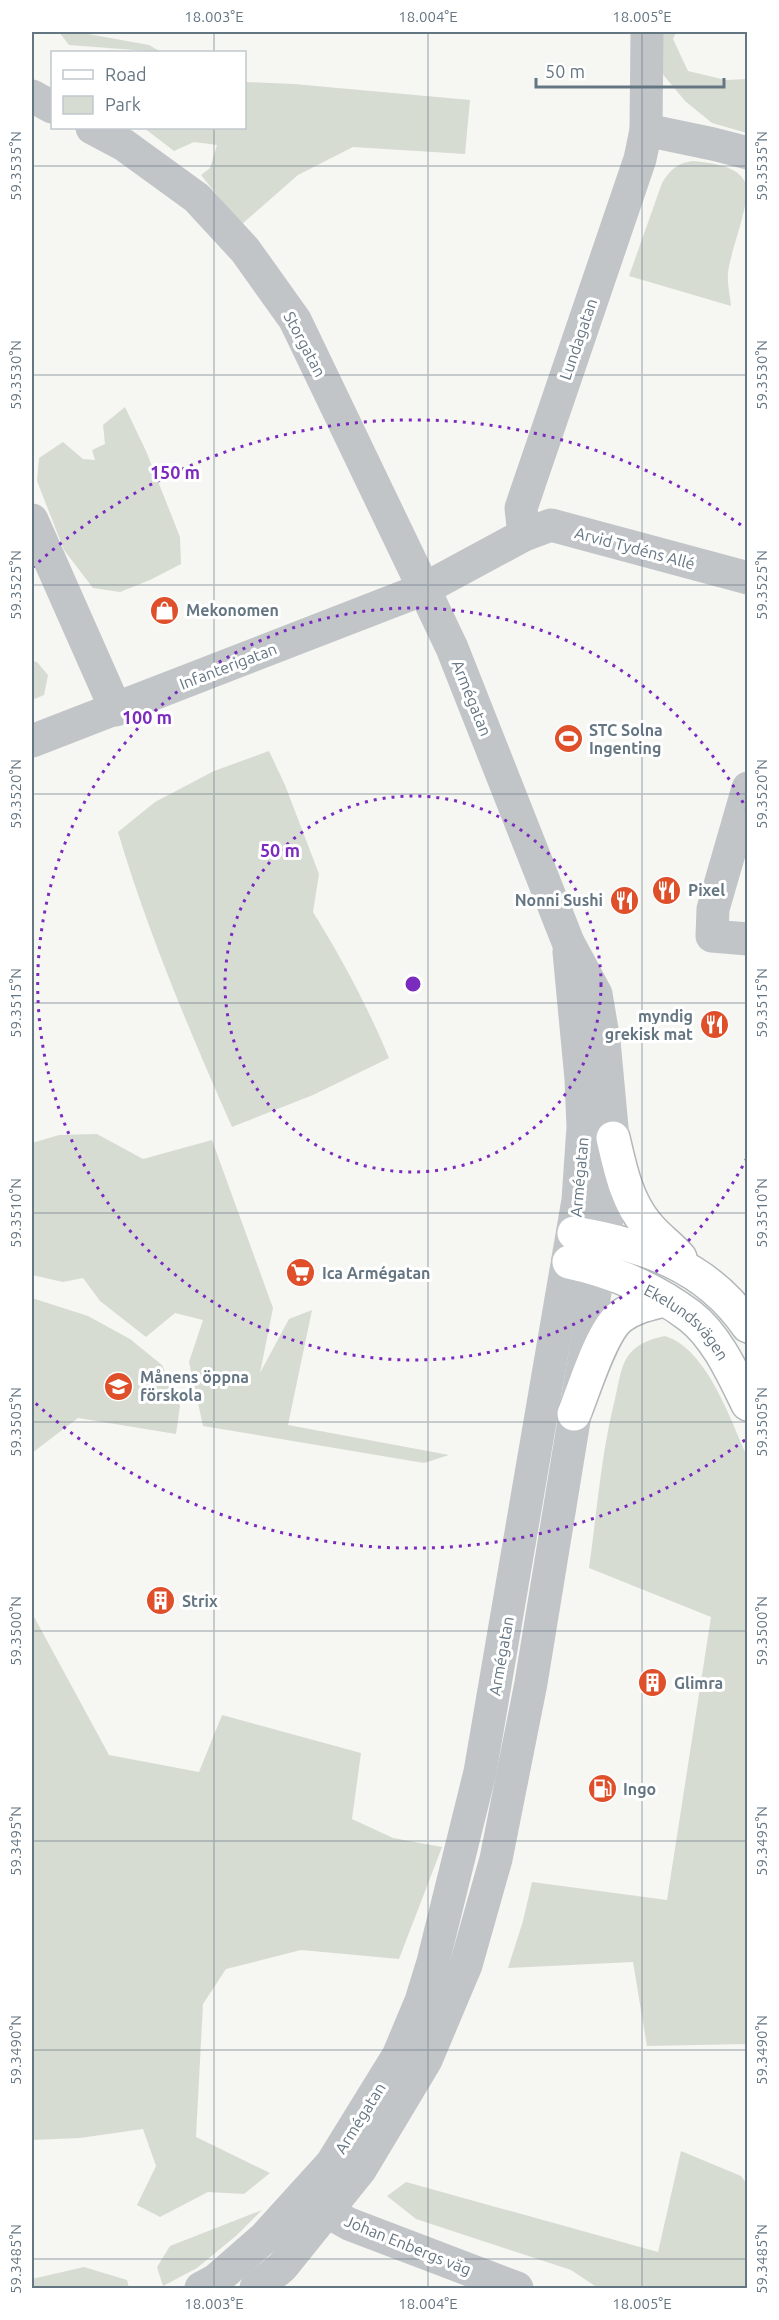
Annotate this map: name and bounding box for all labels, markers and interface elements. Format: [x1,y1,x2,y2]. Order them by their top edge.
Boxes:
text: 18.003°E [184,8,244,25]
text: 18.004°E [398,8,458,25]
text: 18.005°E [612,8,672,25]
legend [51,51,246,129]
scale bar [536,51,724,89]
text: 50 m [545,61,585,81]
text: Road [105,64,147,84]
text: Park [105,94,141,114]
text: 59.3535°N [7,131,24,201]
text: 59.3535°N [753,131,770,201]
street label: Lundagatan [556,296,600,382]
street label: Storgatan [280,308,330,380]
text: 59.3530°N [7,340,24,410]
text: 59.3530°N [753,340,770,410]
text: 150 m [150,462,200,482]
street label: Arvid Tydéns Allé [573,523,697,573]
text: 59.3525°N [7,550,24,620]
text: 59.3525°N [753,550,770,620]
shop icon: Mekonomen [149,594,181,626]
place label: Mekonomen [186,601,279,619]
street label: Infanterigatan [177,639,279,693]
street label: Armégatan [449,657,495,739]
text: 100 m [122,707,172,727]
place label: STC Solna Ingenting [589,721,663,757]
sports icon: STC Solna Ingenting [552,723,584,755]
text: 59.3520°N [7,759,24,829]
text: 59.3520°N [753,759,770,829]
text: 50 m [260,840,300,860]
restaurant icon: Pixel [651,874,683,906]
place label: Pixel [688,881,725,899]
restaurant icon: Nonni Sushi [608,884,640,916]
place label: Nonni Sushi [515,891,603,909]
text: 59.3515°N [7,968,24,1038]
text: 59.3515°N [753,968,770,1038]
centre of rings [403,974,423,994]
place label: myndig grekisk mat [605,1007,693,1043]
restaurant icon: myndig grekisk mat [698,1009,730,1041]
street label: Armégatan [567,1136,591,1218]
text: 59.3510°N [7,1178,24,1248]
text: 59.3510°N [753,1178,770,1248]
supermarket icon: Ica Armégatan [285,1257,317,1289]
place label: Ica Armégatan [322,1264,430,1282]
street label: Ekelundsvägen [641,1281,732,1363]
place label: Månens öppna förskola [140,1368,249,1404]
school or university icon: Månens öppna förskola [103,1370,135,1402]
text: 59.3505°N [7,1387,24,1457]
text: 59.3505°N [753,1387,770,1457]
building icon: Strix [145,1585,177,1617]
place label: Strix [182,1592,218,1610]
text: 59.3500°N [7,1596,24,1666]
text: 59.3500°N [753,1596,770,1666]
street label: Armégatan [485,1615,517,1697]
building icon: Glimra [637,1667,669,1699]
place label: Glimra [674,1674,723,1692]
fuel station icon: Ingo [586,1773,618,1805]
place label: Ingo [623,1780,656,1798]
text: 59.3495°N [7,1806,24,1876]
text: 59.3495°N [753,1806,770,1876]
text: 59.3490°N [7,2015,24,2085]
text: 59.3490°N [753,2015,770,2085]
street label: Armégatan [331,2079,389,2157]
street label: Johan Enbergs väg [342,2211,474,2279]
text: 59.3485°N [7,2224,24,2294]
text: 59.3485°N [753,2224,770,2294]
text: 18.003°E [184,2295,244,2312]
text: 18.004°E [398,2295,458,2312]
text: 18.005°E [612,2295,672,2312]

